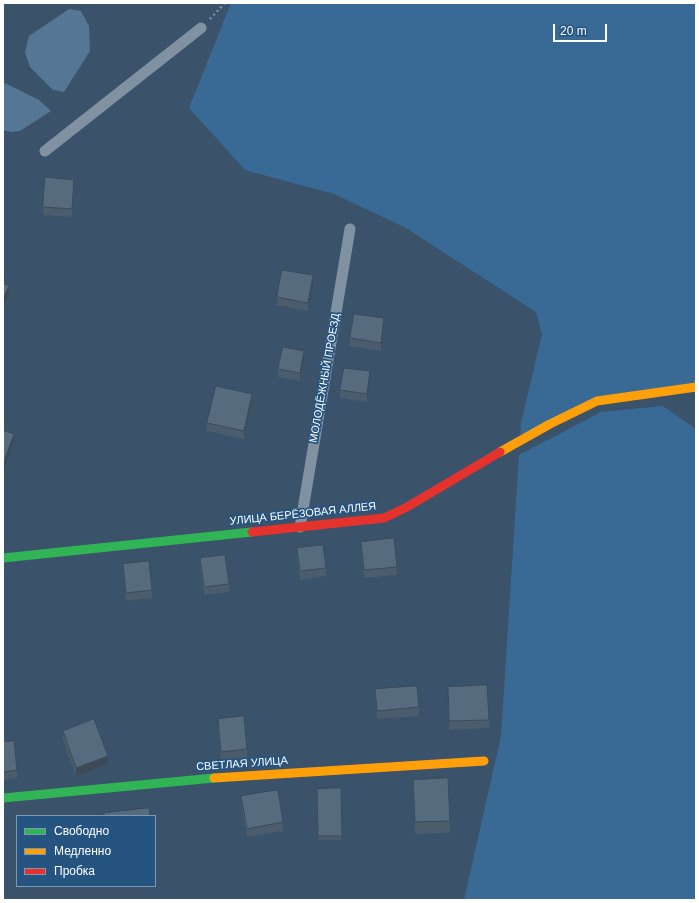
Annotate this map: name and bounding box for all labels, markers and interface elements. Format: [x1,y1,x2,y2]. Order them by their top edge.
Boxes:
scale bar [555,16,609,42]
text: 20 m [560,24,587,38]
street label: МОЛОДЁЖНЫЙ ПРОЕЗД [307,312,343,444]
street label: УЛИЦА БЕРЁЗОВАЯ АЛЛЕЯ [229,500,377,528]
street label: СВЕТЛАЯ УЛИЦА [196,754,288,774]
legend [16,815,156,887]
text: Свободно [54,824,109,838]
text: Медленно [54,844,111,858]
text: Пробка [54,864,95,878]

